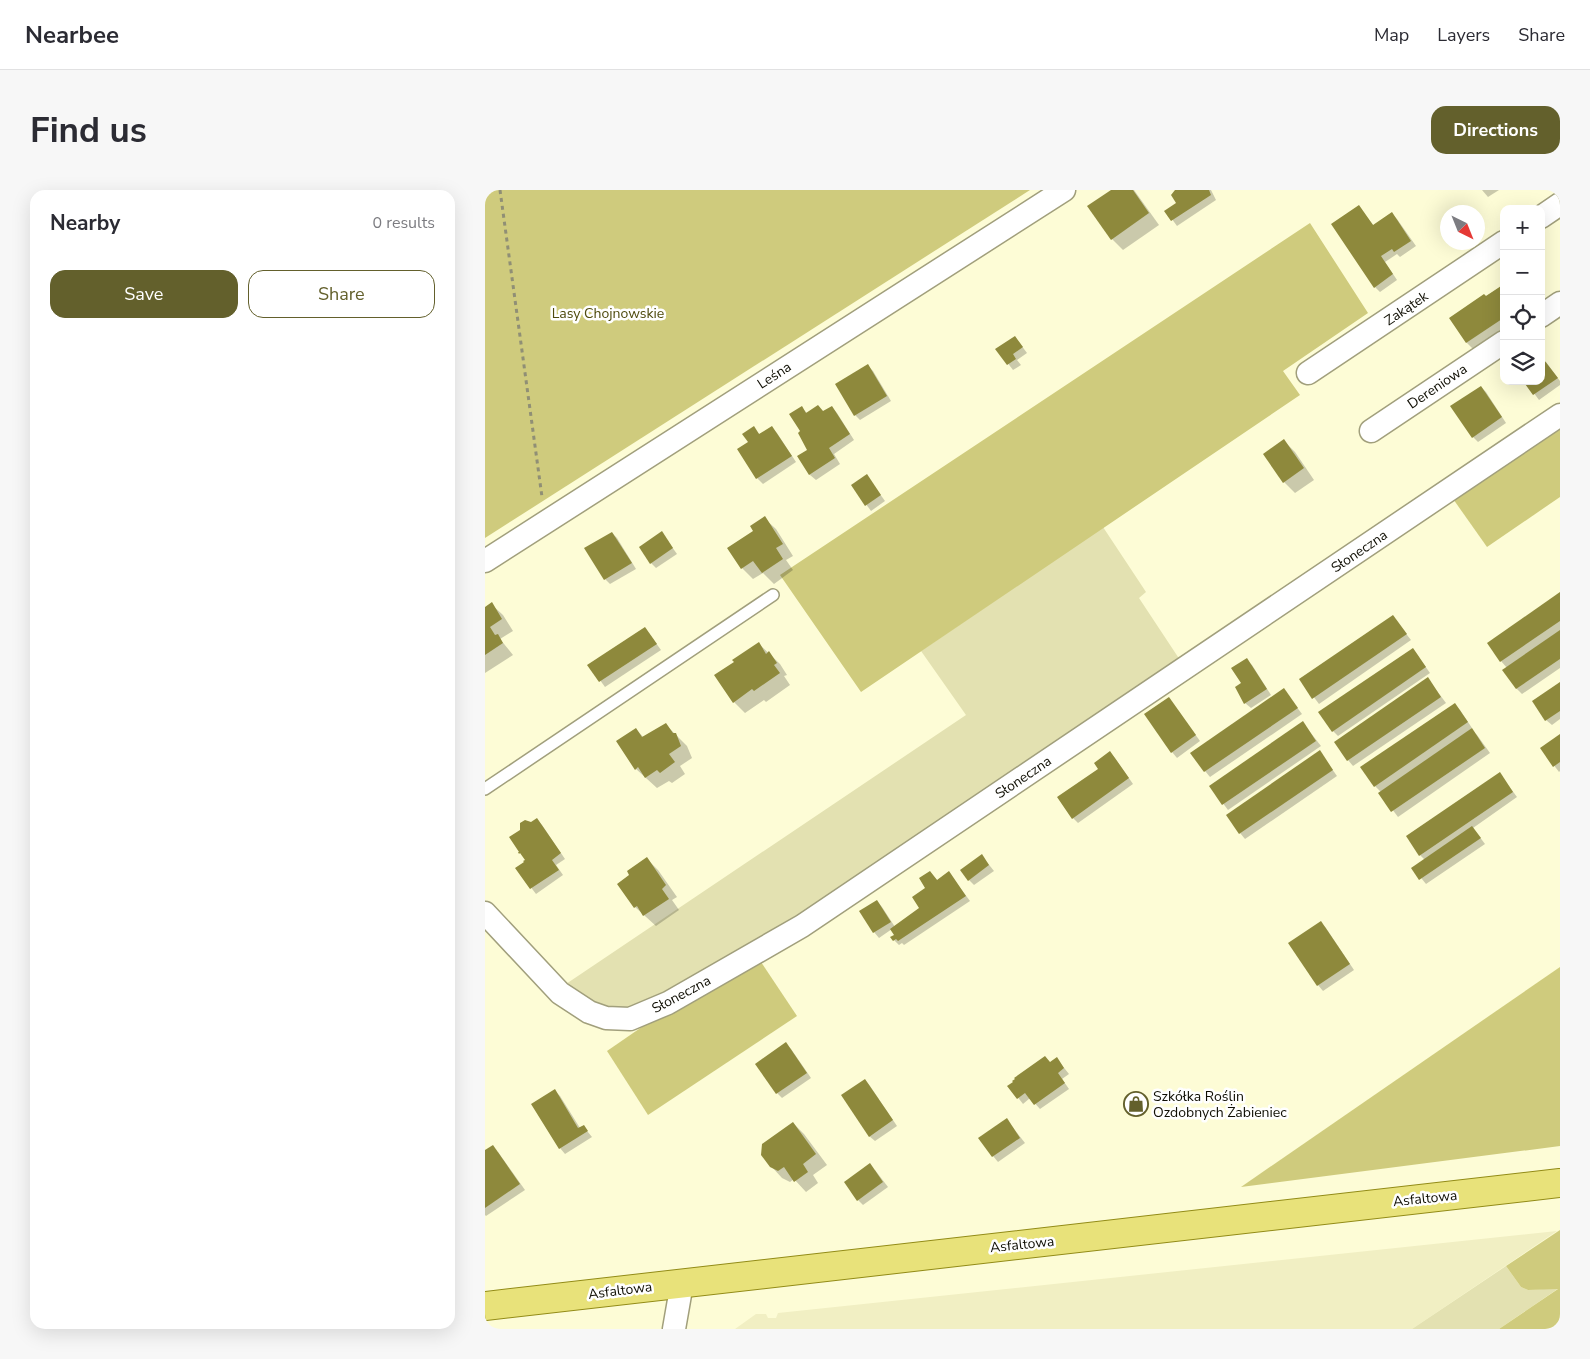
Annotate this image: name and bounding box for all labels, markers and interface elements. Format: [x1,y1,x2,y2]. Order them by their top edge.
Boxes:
text: Nearbee [25,19,119,51]
text: Map [1374,23,1409,47]
text: Layers [1437,23,1490,47]
text: Share [1518,23,1565,47]
button: Directions [1431,106,1560,154]
text: Find us [30,107,147,154]
north arrow [1440,205,1485,250]
map controls [1500,205,1545,385]
button: + [1500,205,1545,250]
text: Nearby [50,209,120,237]
text: 0 results [373,212,435,234]
button: − [1500,250,1545,295]
button: Save [50,270,238,318]
button: Share [248,270,435,318]
street label: Zakątek [1381,286,1433,330]
button: locate [1500,295,1545,340]
park label: Lasy Chojnowskie [552,304,664,323]
button: layers [1500,340,1545,385]
street label: Leśna [754,357,795,393]
street label: Dereniowa [1404,359,1471,413]
street label: Słoneczna [1327,526,1391,577]
street label: Słoneczna [991,752,1055,803]
street label: Słoneczna [648,971,714,1018]
place label: Szkółka Roślin Ozdobnych Żabieniec [1153,1087,1287,1122]
shop icon: Szkółka Roślin Ozdobnych Żabieniec [1123,1091,1149,1117]
street label: Asfaltowa [1392,1186,1458,1211]
street label: Asfaltowa [989,1232,1055,1257]
street label: Asfaltowa [587,1277,653,1304]

